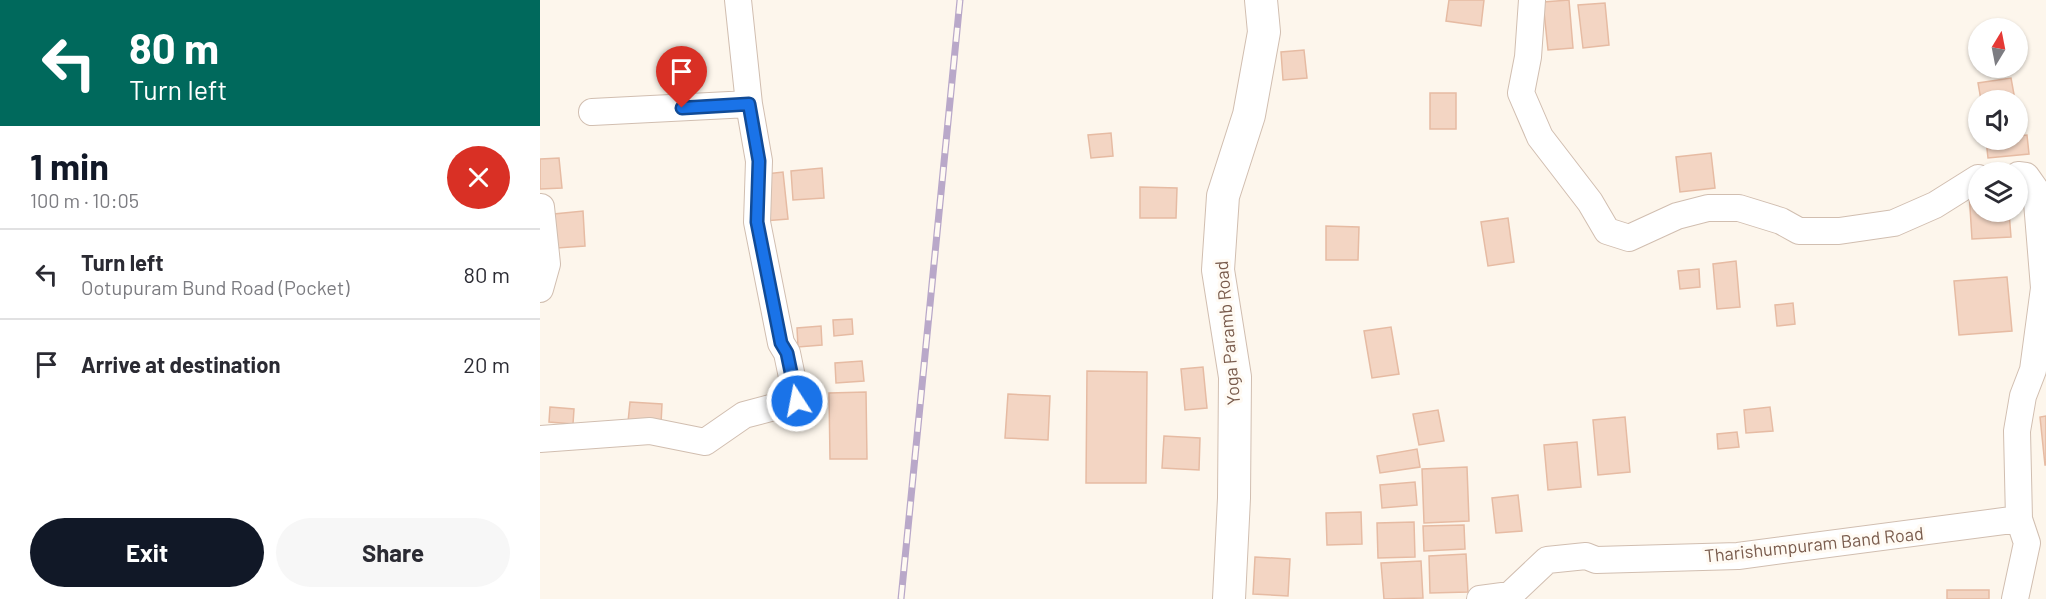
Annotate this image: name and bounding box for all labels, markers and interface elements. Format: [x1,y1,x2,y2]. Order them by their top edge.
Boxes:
north arrow [1968,18,2028,78]
map controls [1968,18,2028,222]
text: 80 m [129,22,219,72]
icon: left [30,24,108,102]
pin [656,46,707,108]
icon: arrive [665,55,698,88]
text: Turn left [129,73,227,105]
button: sound [1968,90,2028,150]
text: 1 min [30,144,109,187]
button: close [447,146,510,209]
button: layers [1968,162,2028,222]
text: 100 m · 10:05 [30,188,139,212]
text: Turn left [81,249,164,275]
icon: left [30,258,63,291]
street label: Yoga Paramb Road [1210,260,1244,406]
text: 80 m [464,261,510,287]
text: Ootupuram Bund Road (Pocket) [81,275,349,299]
icon: arrive [30,348,63,381]
text: Arrive at destination [81,351,280,377]
text: 20 m [463,351,510,377]
position arrow [765,369,829,433]
button: Exit [30,518,264,587]
button: Share [276,518,510,587]
street label: Tharishumpuram Band Road [1703,522,1925,566]

